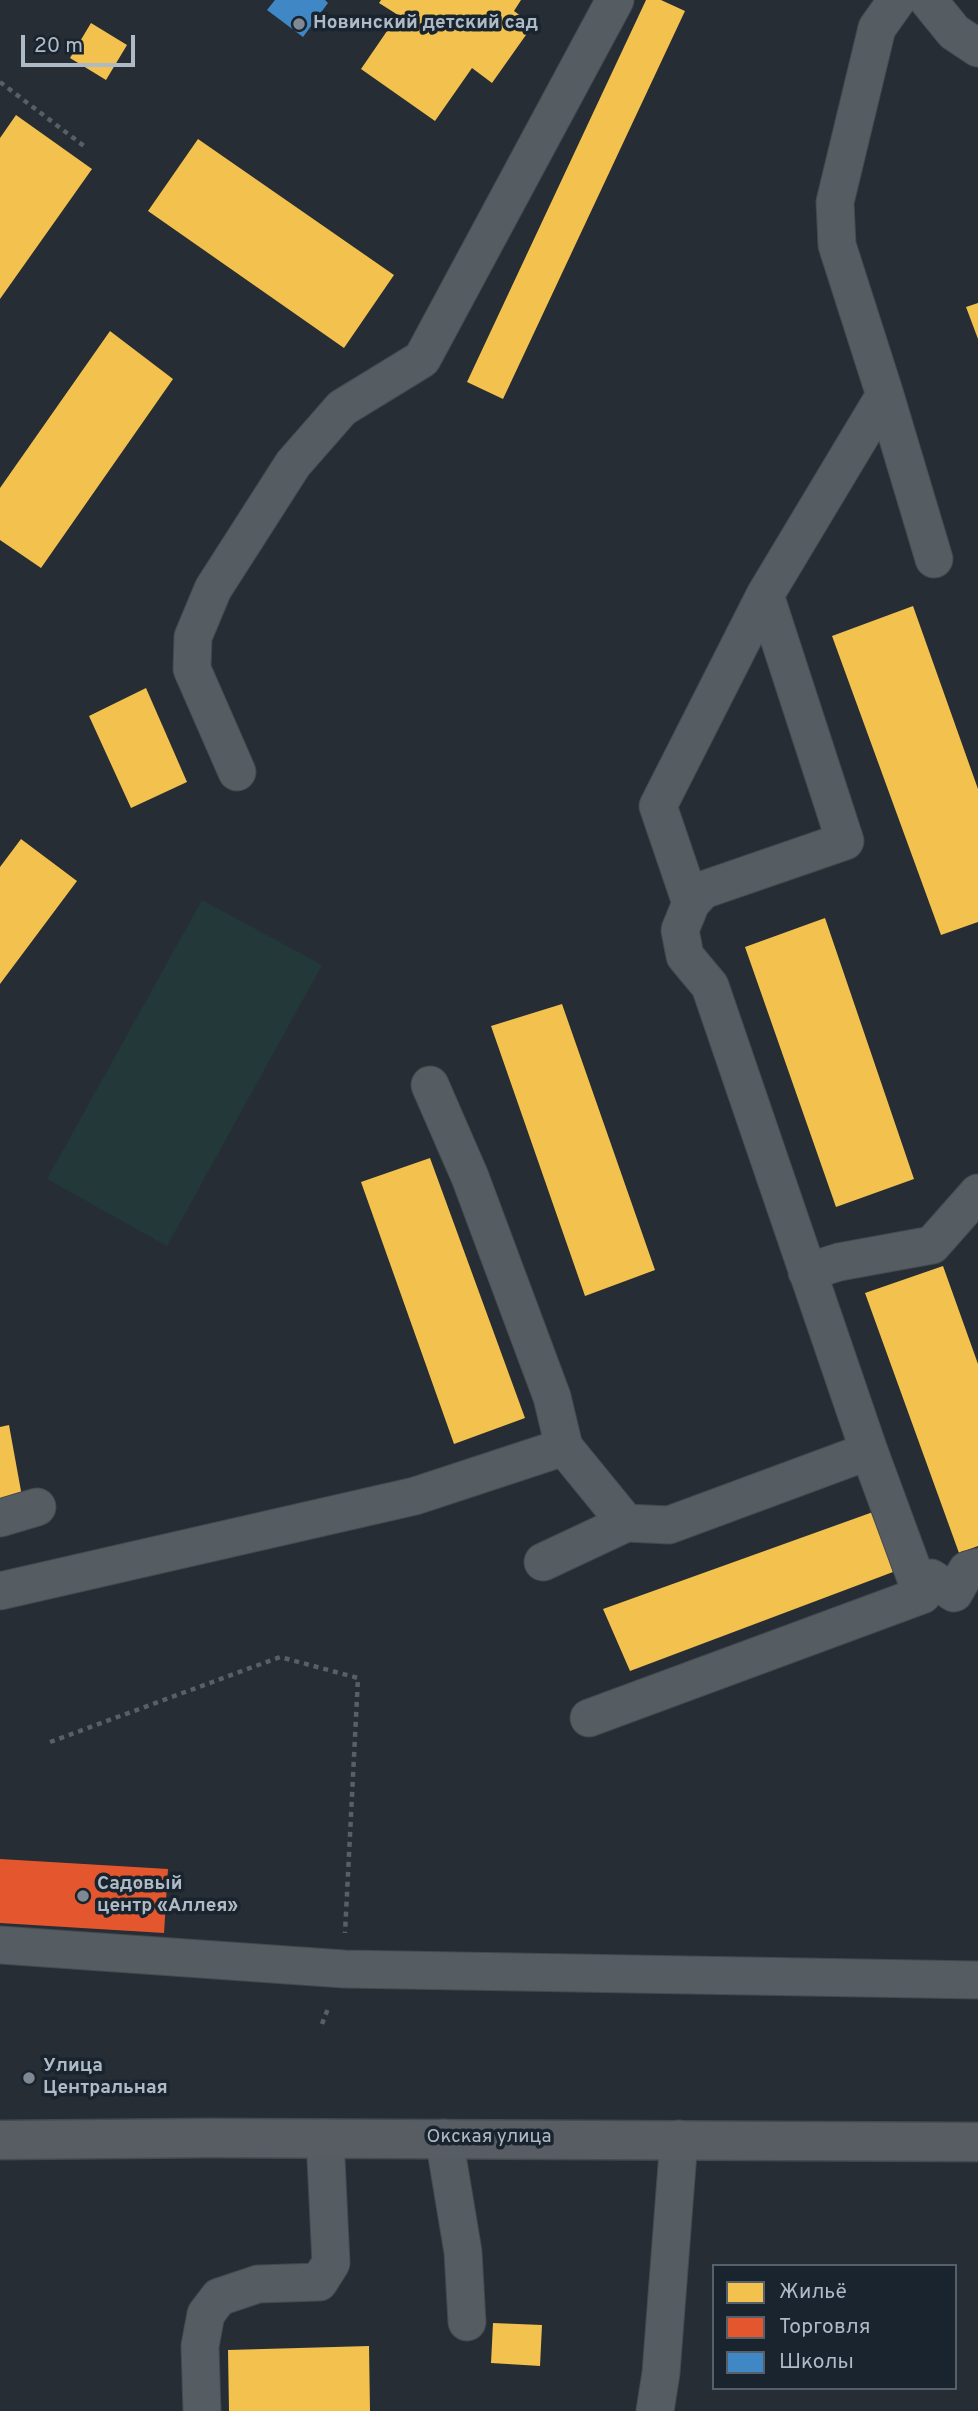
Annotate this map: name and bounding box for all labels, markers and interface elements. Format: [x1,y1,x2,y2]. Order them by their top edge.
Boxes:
place label: Новинский детский сад [313,13,538,35]
marker: Новинский детский сад [291,16,307,32]
scale bar [24,21,138,65]
text: 20 m [34,33,83,60]
place label: Садовый центр «Аллея» [97,1874,238,1918]
marker: Садовый центр «Аллея» [75,1888,91,1904]
place label: Улица Центральная [43,2056,168,2100]
marker: Улица Центральная [21,2070,37,2086]
street label: Окская улица [427,2127,551,2149]
legend [712,2264,957,2390]
text: Жильё [779,2279,847,2306]
text: Торговля [779,2314,870,2341]
text: Школы [779,2349,854,2376]

